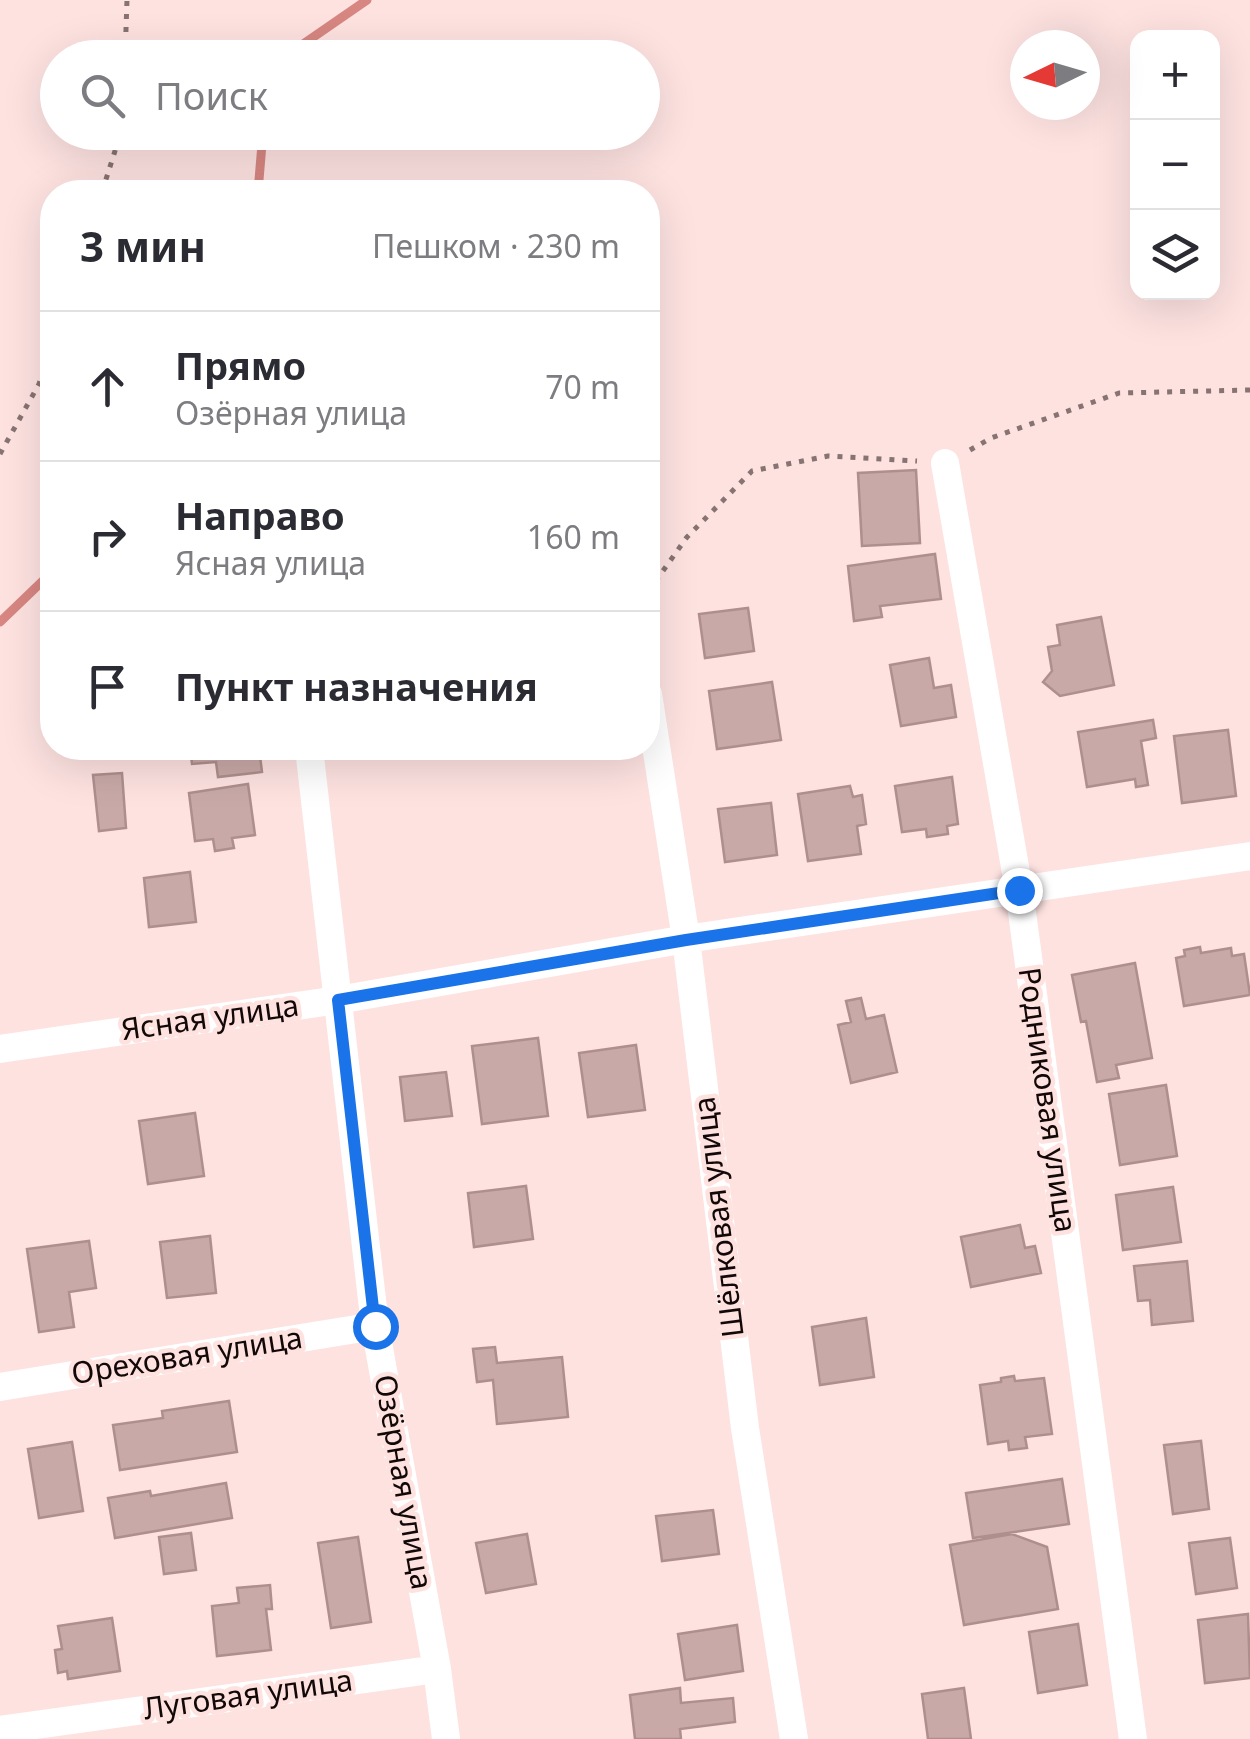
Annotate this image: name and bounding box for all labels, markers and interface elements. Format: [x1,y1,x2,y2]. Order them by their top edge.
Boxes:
north arrow [1010,30,1100,120]
map controls [1130,30,1220,300]
button: + [1130,30,1220,120]
search box [40,40,660,150]
icon: search [75,68,130,123]
text: Поиск [155,69,268,121]
button: − [1130,120,1220,210]
button: layers [1130,210,1220,300]
text: 3 мин [80,217,206,274]
text: Пешком · 230 m [372,224,620,267]
text: Прямо [175,339,306,391]
icon: ahead [80,359,135,414]
text: 70 m [545,365,620,408]
text: Озёрная улица [175,391,407,434]
text: Направо [175,489,345,541]
icon: right [80,509,135,564]
text: 160 m [527,515,620,558]
text: Ясная улица [175,541,366,584]
icon: arrive [80,659,135,714]
text: Пункт назначения [175,660,538,712]
route end [997,868,1043,914]
street label: Родниковая улица [1010,964,1087,1235]
street label: Ясная улица [118,984,301,1049]
street label: Шёлковая улица [682,1095,753,1340]
route start [353,1304,399,1350]
street label: Ореховая улица [68,1316,305,1393]
street label: Озёрная улица [365,1371,444,1592]
street label: Луговая улица [141,1659,355,1728]

